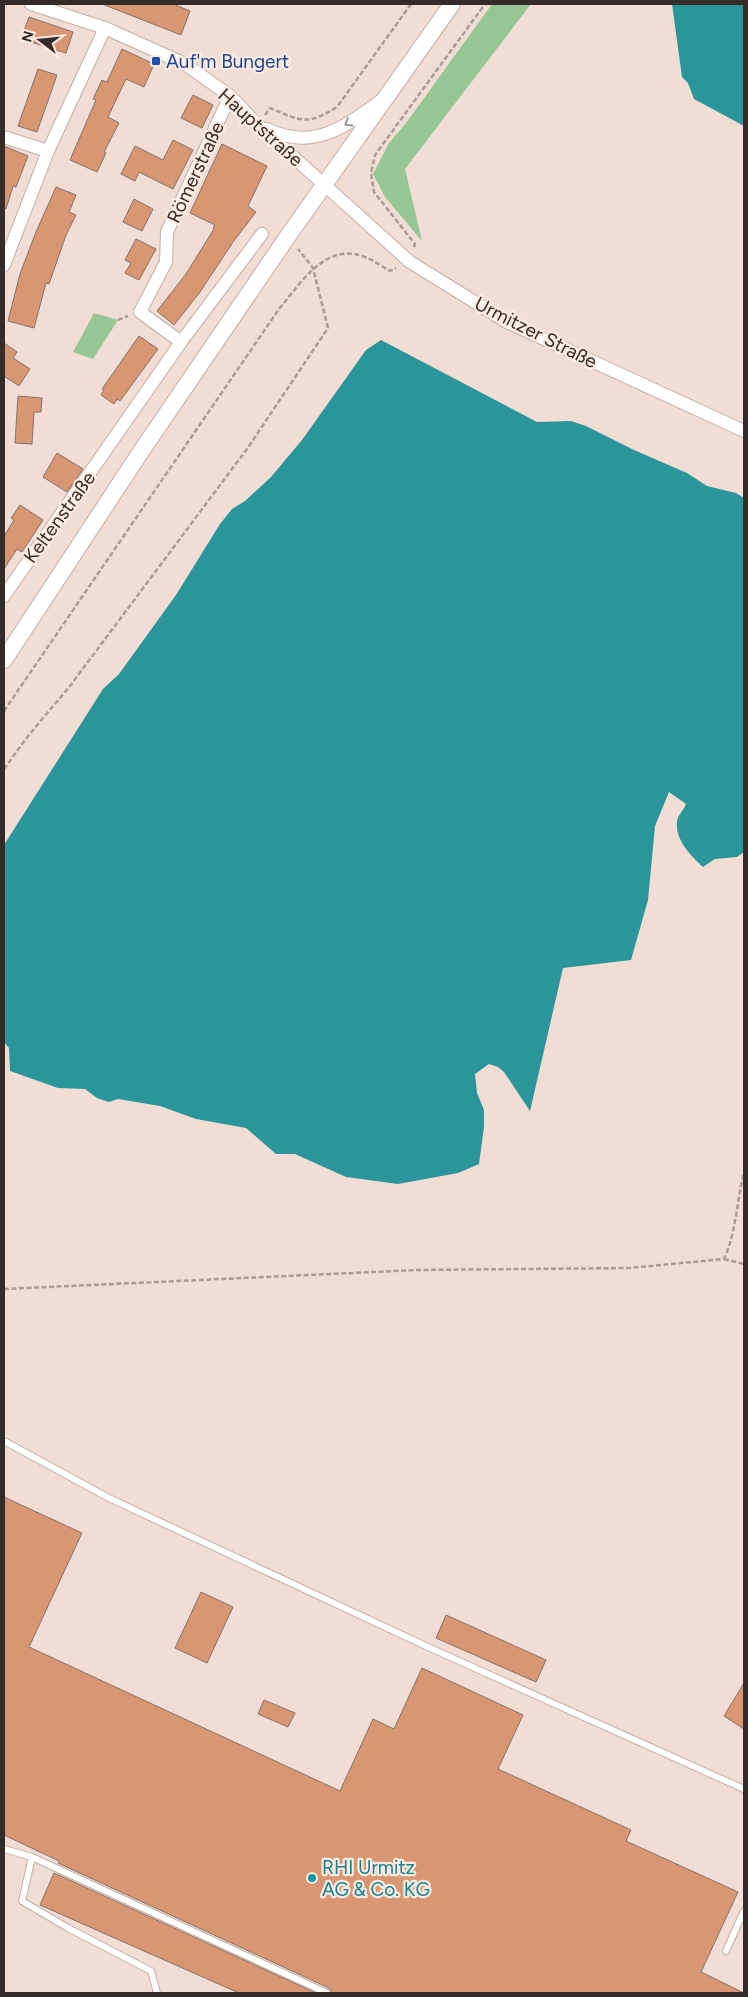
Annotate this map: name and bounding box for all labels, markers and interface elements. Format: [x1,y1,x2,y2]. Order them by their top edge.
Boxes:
north arrow [15,15,65,65]
text: N [18,29,38,44]
place label: Auf'm Bungert [166,50,289,73]
marker: Auf'm Bungert [150,55,162,67]
street label: Hauptstraße [214,83,308,171]
one-way arrow [344,117,353,126]
street label: Römerstraße [162,118,229,227]
street label: Urmitzer Straße [471,292,601,373]
street label: Keltenstraße [19,467,100,567]
place label: RHI Urmitz AG & Co. KG [322,1856,430,1901]
marker: RHI Urmitz AG & Co. KG [306,1872,318,1884]

